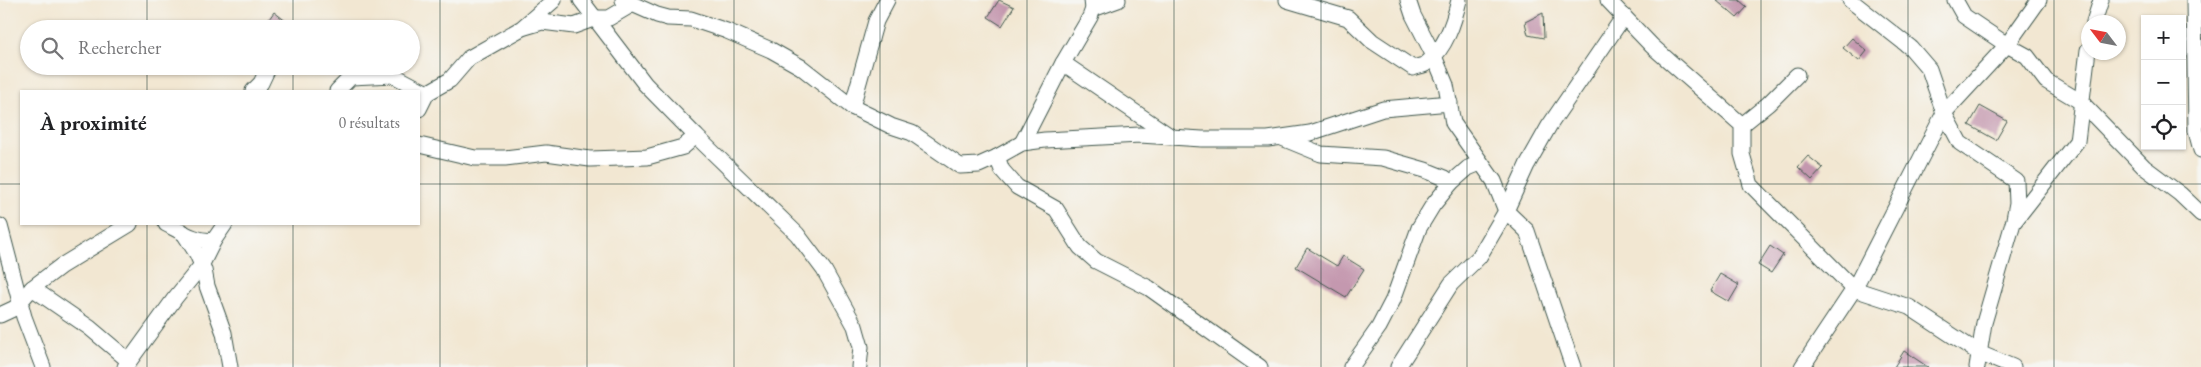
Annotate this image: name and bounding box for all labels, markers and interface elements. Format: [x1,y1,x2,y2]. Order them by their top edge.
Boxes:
north arrow [2081,15,2126,60]
map controls [2141,15,2186,150]
button: + [2141,15,2186,60]
search box [20,20,420,75]
icon: search [38,34,66,62]
text: Rechercher [78,35,161,60]
button: − [2141,60,2186,105]
button: locate [2141,105,2186,150]
text: À proximité [40,109,147,136]
text: 0 résultats [338,112,400,133]

